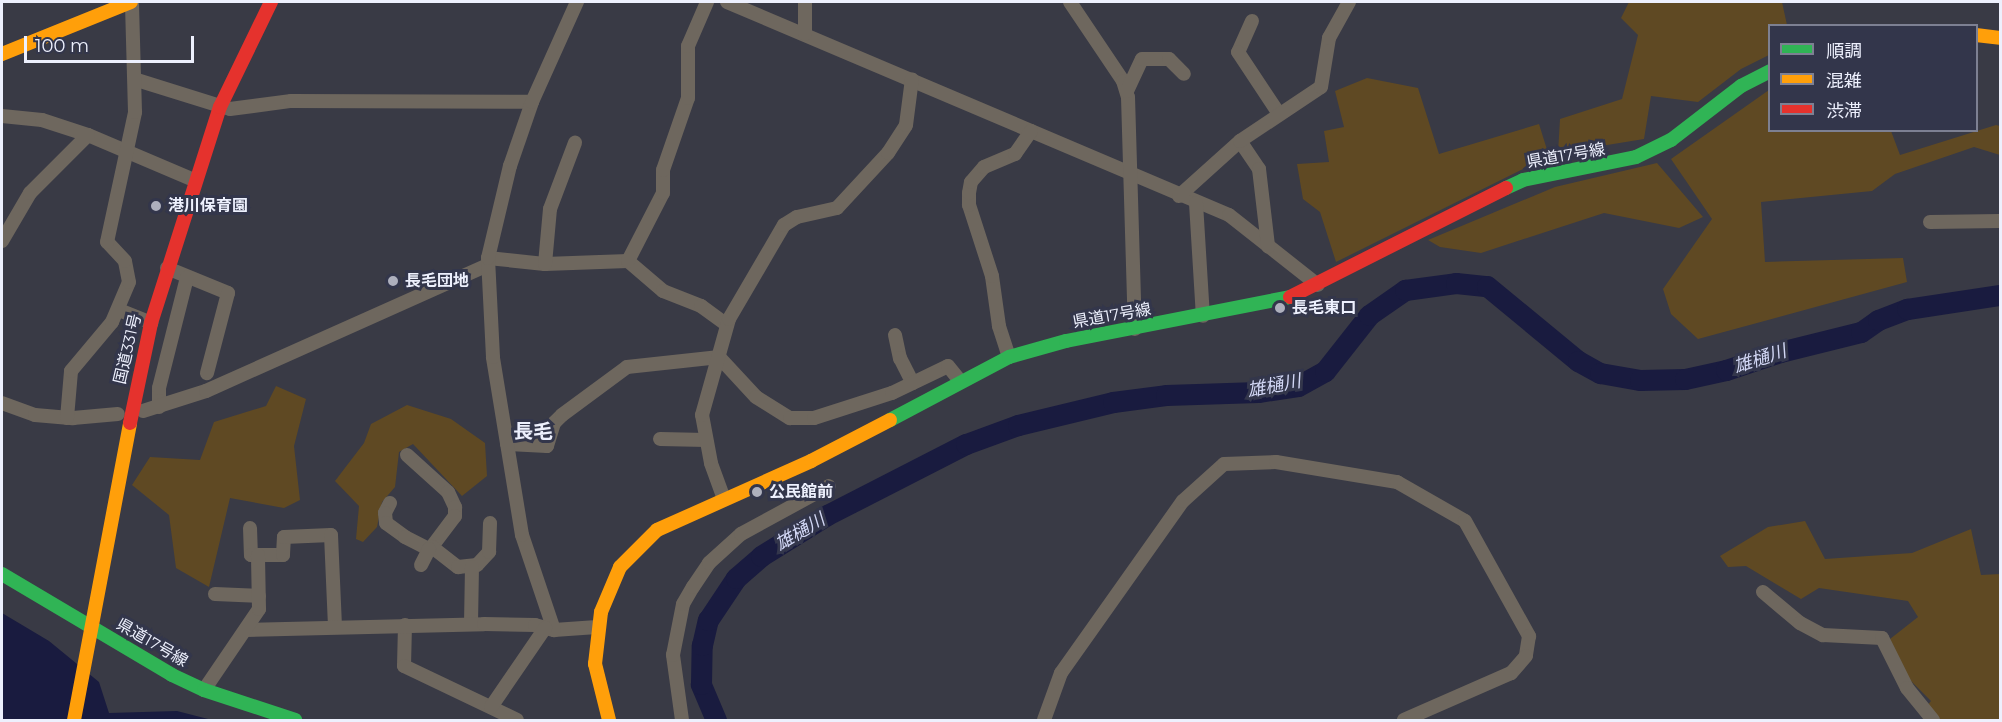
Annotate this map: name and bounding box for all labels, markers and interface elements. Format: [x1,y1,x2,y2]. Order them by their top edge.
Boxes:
scale bar [27,24,196,62]
legend [1768,24,1978,132]
text: 100 m [35,35,89,57]
text: 順調 [1826,40,1862,62]
text: 混雑 [1826,70,1862,92]
text: 渋滞 [1826,100,1862,122]
street label: 県道17号線 [1525,140,1607,172]
place label: 港川保育園 [168,196,248,216]
marker: 港川保育園 [149,199,163,213]
place label: 長毛団地 [405,271,469,291]
marker: 長毛団地 [386,274,400,288]
place label: 長毛東口 [1292,298,1356,318]
street label: 県道17号線 [1071,300,1153,332]
marker: 長毛東口 [1273,301,1287,315]
street label: 国道331号 [111,312,145,386]
water label: 雄樋川 [1731,340,1789,378]
water label: 雄樋川 [1245,370,1303,402]
district label: 長毛 [513,419,553,443]
place label: 公民館前 [769,482,833,502]
marker: 公民館前 [750,485,764,499]
water label: 雄樋川 [771,509,829,555]
street label: 県道17号線 [113,615,191,671]

